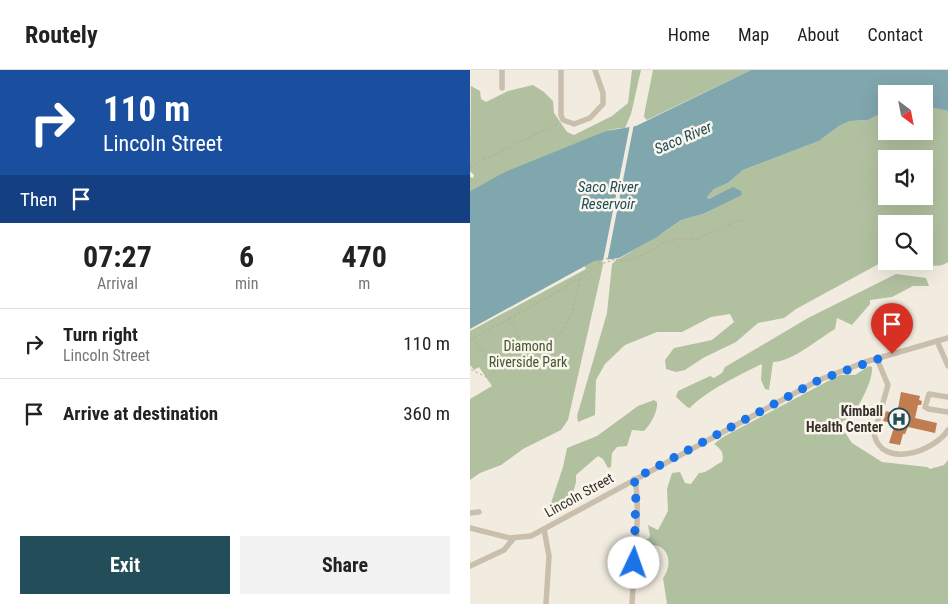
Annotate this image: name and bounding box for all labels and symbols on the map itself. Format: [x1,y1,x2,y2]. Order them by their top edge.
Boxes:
north arrow [878,85,932,140]
water label: Saco River [652,118,715,158]
water label: Saco River Reservoir [578,178,639,213]
pin [871,303,913,354]
park label: Diamond Riverside Park [489,338,568,370]
place label: Kimball Health Center [806,403,883,435]
hospital icon: Kimball Health Center [887,407,911,431]
street label: Lincoln Street [542,470,616,520]
position arrow [607,536,659,588]

